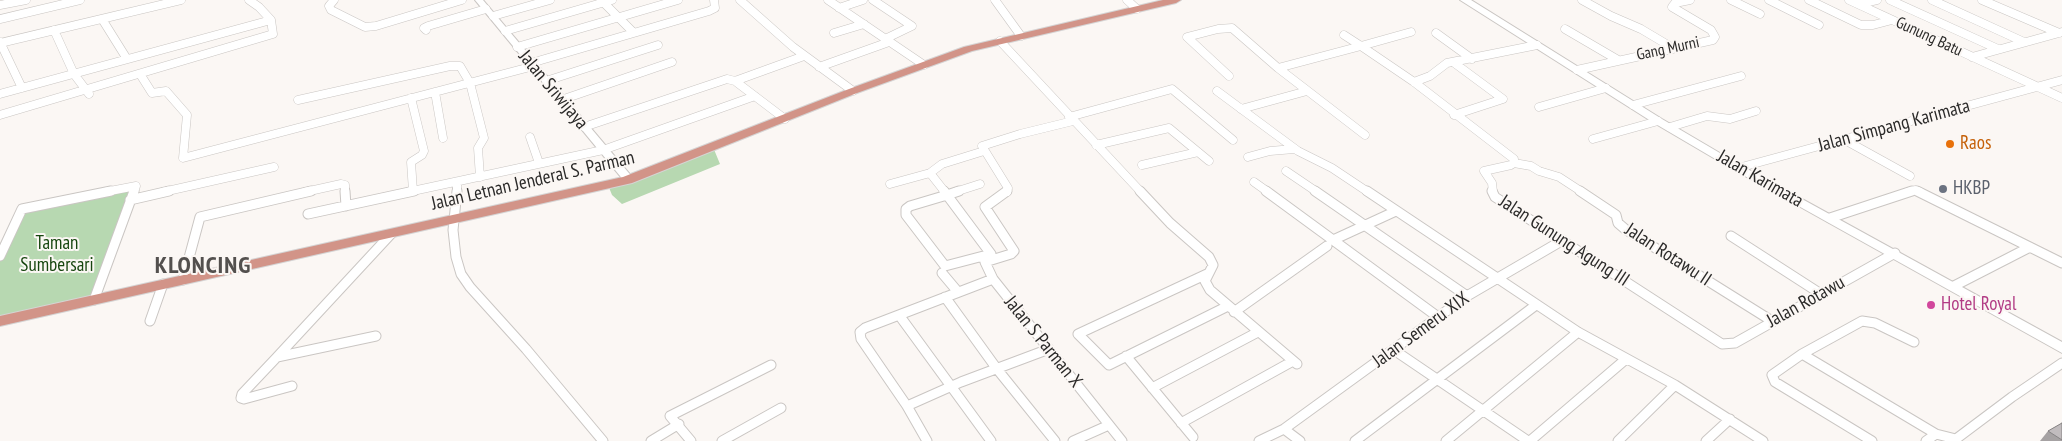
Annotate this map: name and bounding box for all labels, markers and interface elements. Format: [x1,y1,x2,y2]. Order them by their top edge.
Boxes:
street label: Gunung Batu [1893,13,1965,61]
street label: Gang Murni [1635,33,1701,65]
street label: Jalan Sriwijaya [513,46,593,134]
street label: Jalan Simpang Karimata [1816,95,1972,157]
place label: Raos [1960,133,1991,155]
marker: Raos [1944,138,1956,150]
street label: Jalan Karimata [1713,145,1807,213]
street label: Jalan Letnan Jenderal S. Parman [429,147,637,215]
place label: HKBP [1953,178,1990,200]
marker: HKBP [1937,183,1949,195]
street label: Jalan Gunung Agung III [1495,190,1633,292]
street label: Jalan Rotawu II [1621,219,1715,291]
park label: Taman Sumbersari [20,233,94,277]
district label: KLONCING [154,252,252,280]
street label: Jalan Rotawu [1763,271,1849,333]
street label: Jalan Semeru XIX [1368,287,1474,373]
street label: Jalan S Parman X [999,292,1087,392]
place label: Hotel Royal [1941,294,2016,316]
marker: Hotel Royal [1925,299,1937,311]

